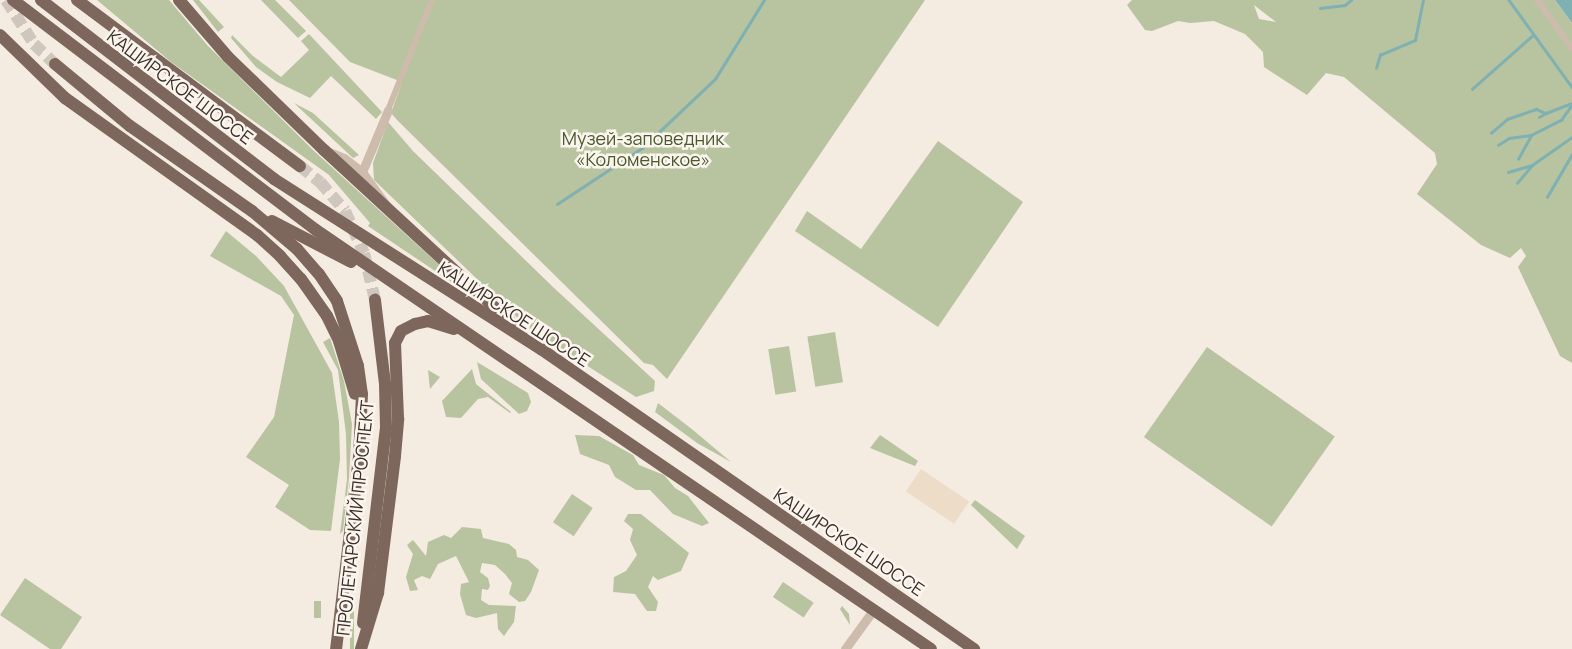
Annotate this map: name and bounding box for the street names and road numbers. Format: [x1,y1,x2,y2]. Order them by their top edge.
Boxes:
street label: КАШИРСКОЕ ШОССЕ [103,25,257,149]
street label: КАШИРСКОЕ ШОССЕ [434,257,594,371]
street label: ПРОЛЕТАРСКИЙ ПРОСПЕКТ [332,399,378,637]
street label: КАШИРСКОЕ ШОССЕ [770,484,928,600]

